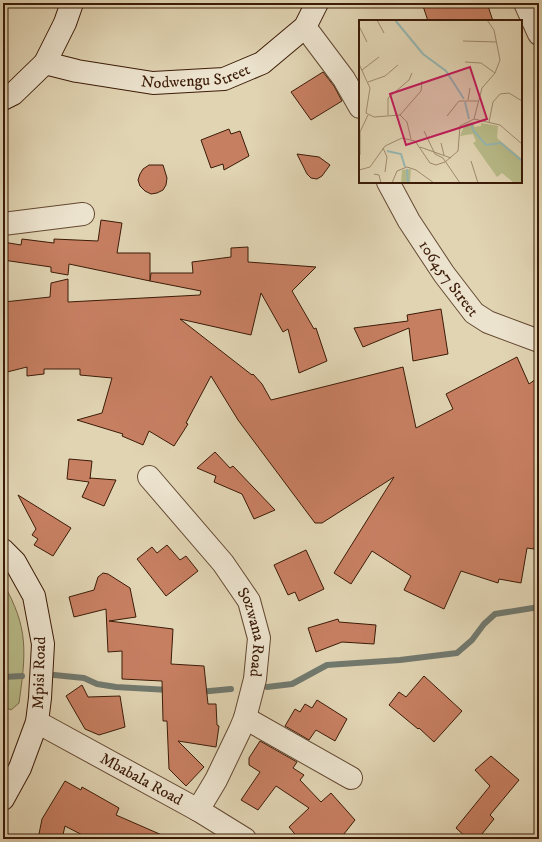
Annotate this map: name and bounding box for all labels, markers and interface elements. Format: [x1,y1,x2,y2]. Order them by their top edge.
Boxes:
inset map [359,20,522,183]
street label: Nodwengu Street [139,59,253,93]
street label: 106457 Street [414,236,483,321]
street label: Sozwana Road [233,583,269,678]
street label: Mpisi Road [28,636,50,710]
street label: Mbabala Road [97,748,186,810]

